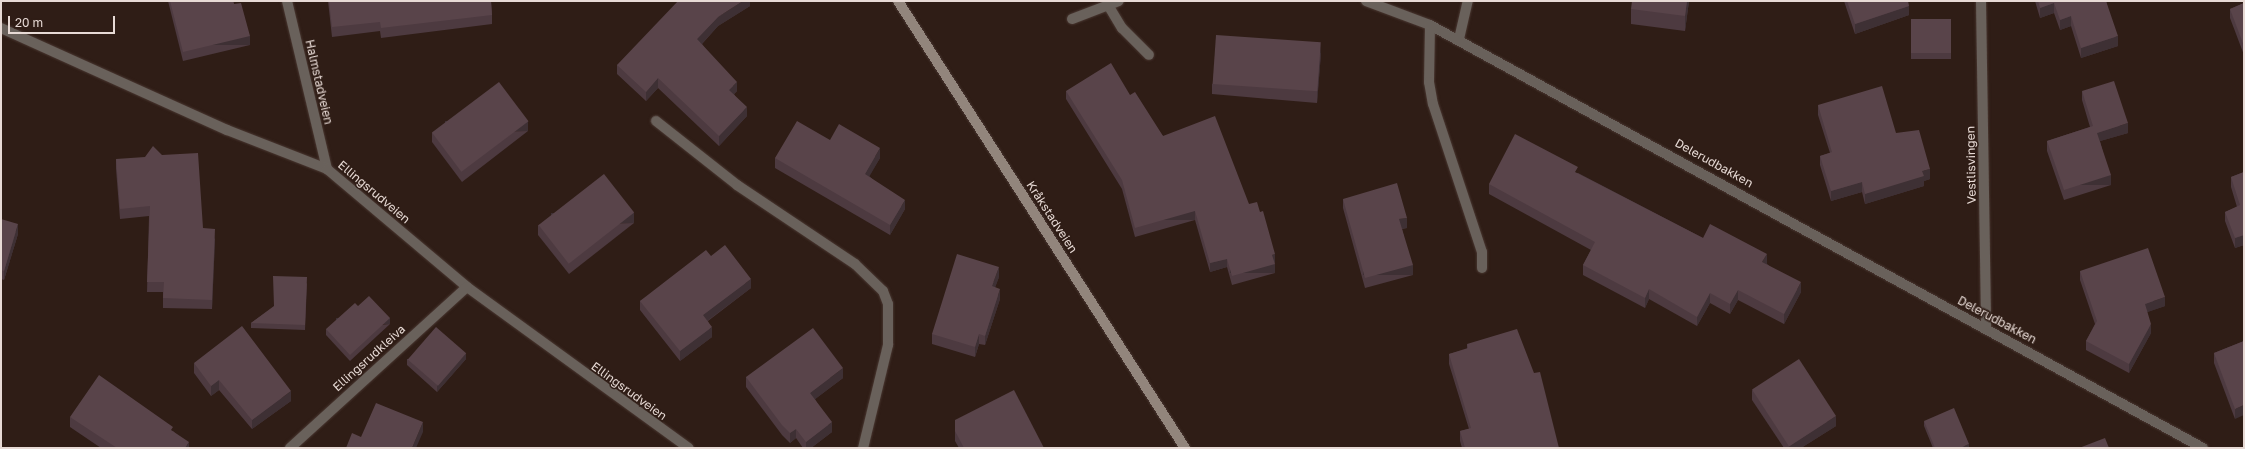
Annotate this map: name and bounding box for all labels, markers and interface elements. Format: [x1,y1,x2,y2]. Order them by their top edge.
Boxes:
scale bar [10,8,117,34]
text: 20 m [15,15,43,30]
street label: Halmstadveien [302,38,336,126]
street label: Vestlisvingen [1963,126,1979,204]
street label: Delerudbakken [1672,136,1756,190]
street label: Ellingsrudveien [335,158,413,226]
street label: Kråkstadveien [1023,178,1081,256]
street label: Delerudbakken [1955,293,2039,347]
street label: Ellingsrudkleiva [330,322,408,394]
street label: Ellingsrudveien [589,359,669,423]

